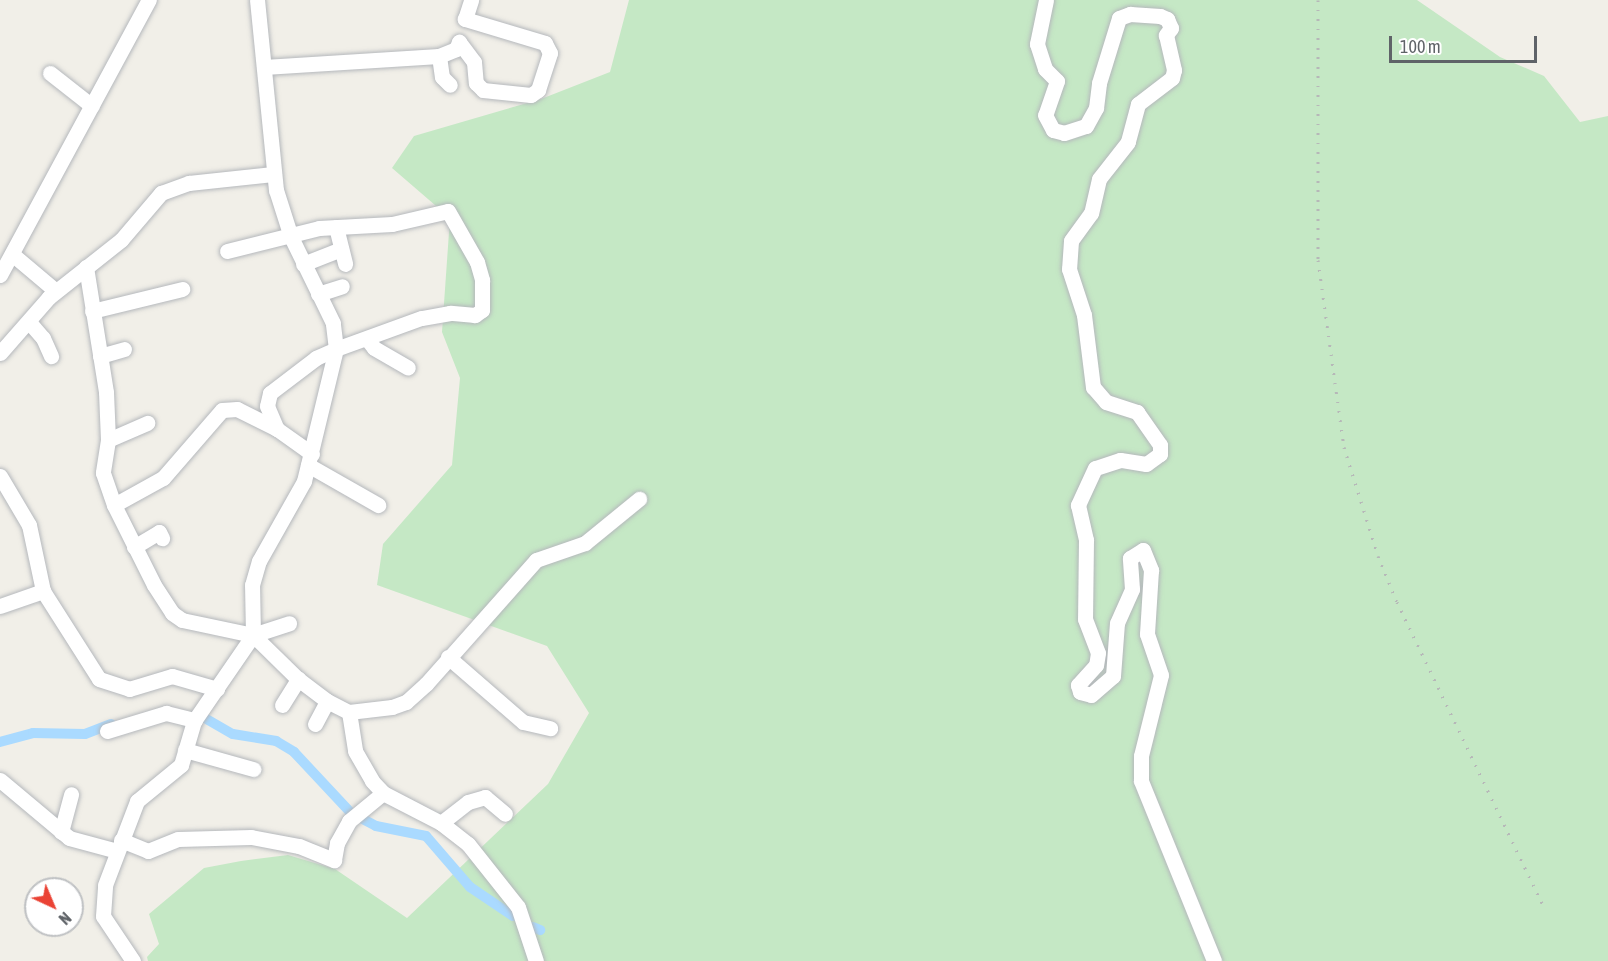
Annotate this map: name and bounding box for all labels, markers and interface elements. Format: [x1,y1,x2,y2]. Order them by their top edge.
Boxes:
scale bar [1392,24,1540,62]
text: 100 m [1400,36,1441,57]
north arrow [24,877,84,937]
text: N [55,909,75,928]

